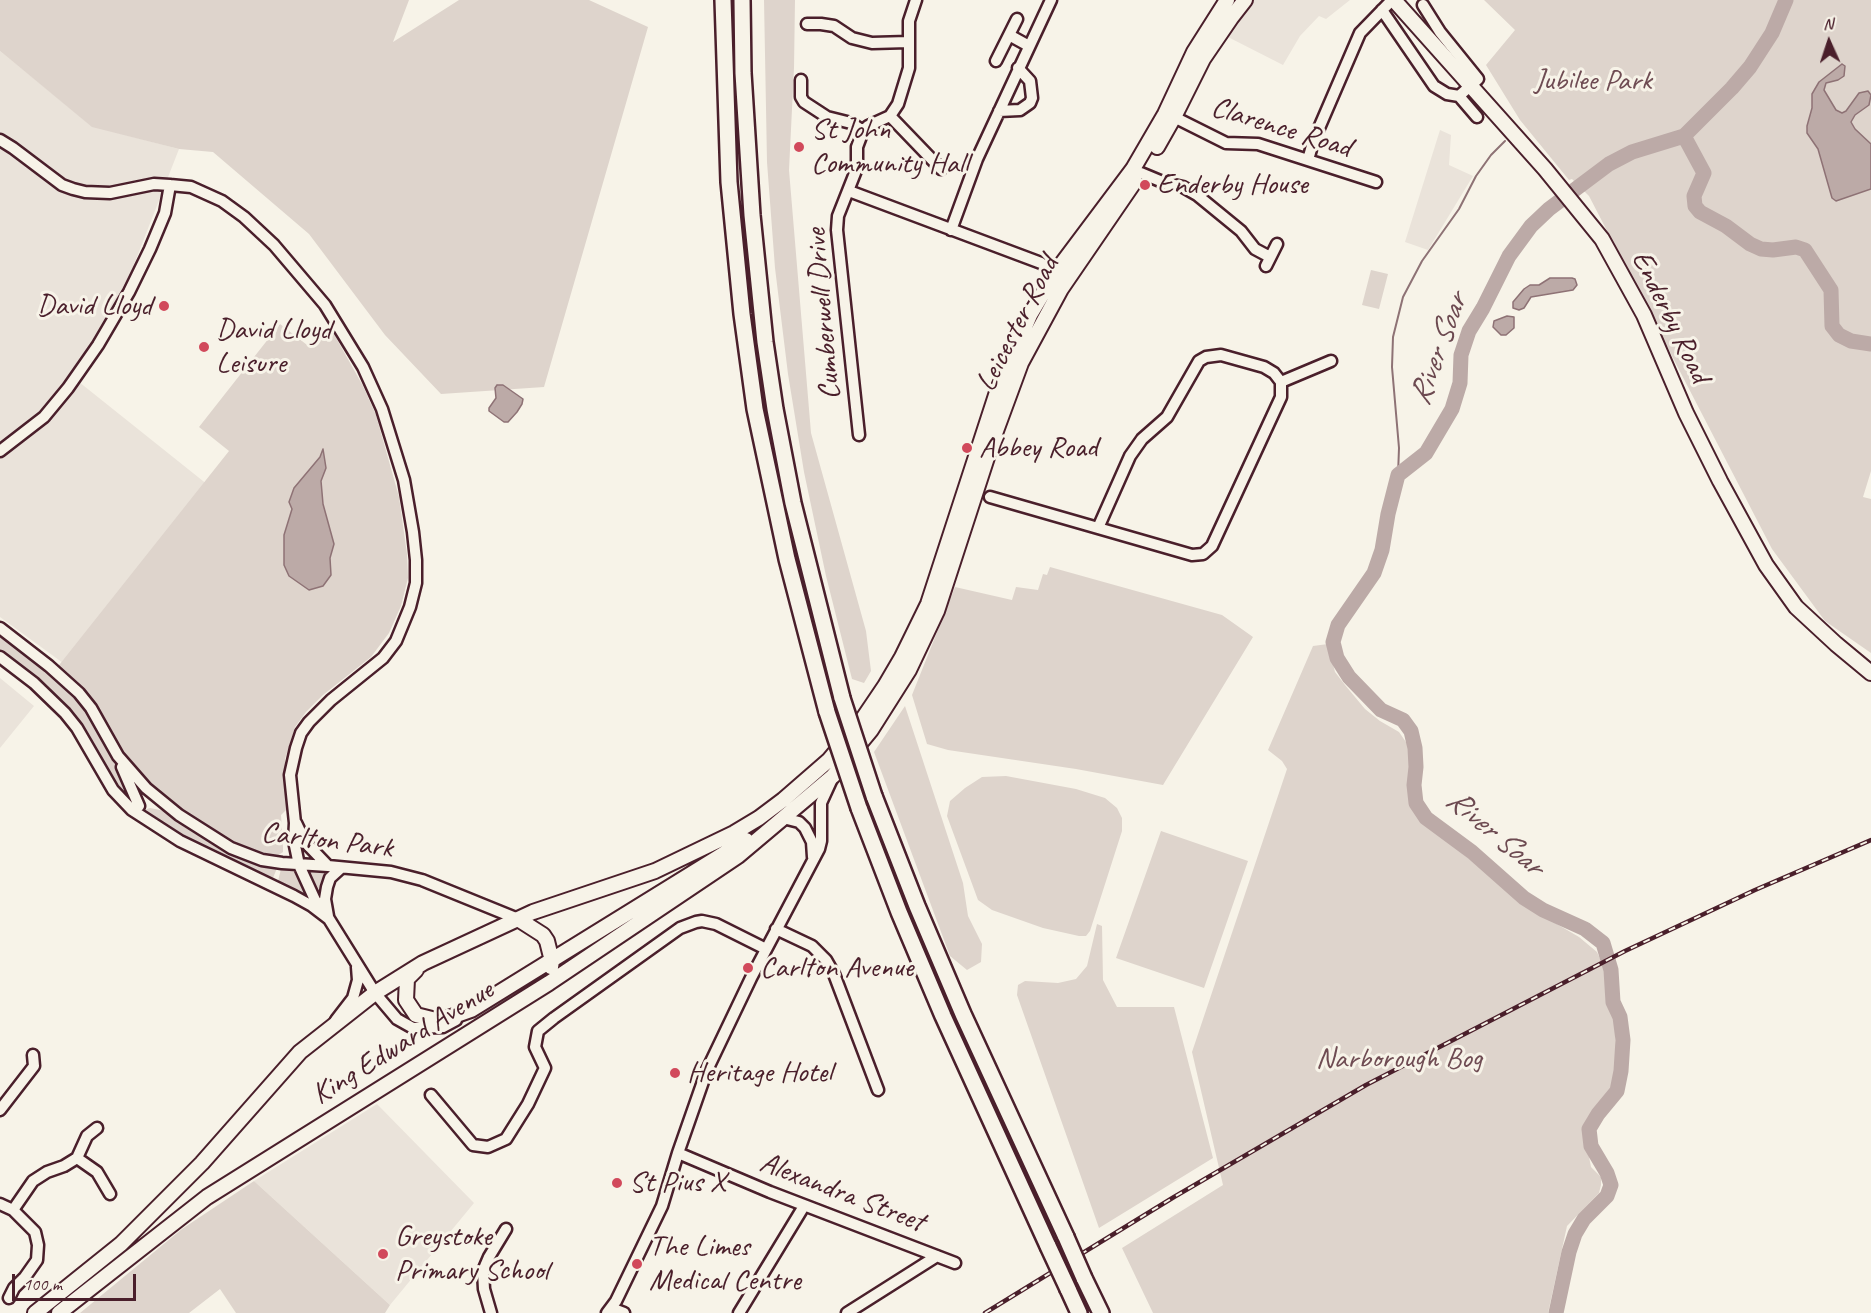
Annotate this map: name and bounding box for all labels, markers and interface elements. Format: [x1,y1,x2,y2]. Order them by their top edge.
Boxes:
north arrow [1799,12,1859,72]
text: N [1823,14,1834,34]
park label: Jubilee Park [1534,63,1652,99]
street label: Clarence Road [1207,90,1355,166]
place label: St John Community Hall [811,112,969,182]
marker: St John Community Hall [792,140,806,154]
place label: Enderby House [1157,167,1308,203]
marker: Enderby House [1138,178,1152,192]
street label: Cumberwell Drive [799,227,849,401]
street label: Enderby Road [1623,245,1717,389]
street label: Leicester Road [969,250,1067,398]
place label: David Lloyd [37,288,152,324]
water label: River Soar [1401,290,1477,410]
marker: David Lloyd [157,299,171,313]
place label: David Lloyd Leisure [216,312,331,382]
marker: David Lloyd Leisure [197,340,211,354]
place label: Abbey Road [979,430,1098,466]
marker: Abbey Road [960,441,974,455]
water label: River Soar [1438,781,1550,885]
street label: Carlton Park [259,815,395,867]
place label: Carlton Avenue [760,950,913,986]
marker: Carlton Avenue [741,961,755,975]
street label: King Edward Avenue [306,973,500,1113]
park label: Narborough Bog [1316,1041,1482,1077]
place label: Heritage Hotel [687,1055,832,1091]
marker: Heritage Hotel [668,1066,682,1080]
street label: Alexandra Street [755,1145,929,1241]
place label: St Pius X [629,1165,726,1201]
marker: St Pius X [610,1176,624,1190]
place label: Greystoke Primary School [395,1219,549,1290]
place label: The Limes Medical Centre [649,1229,801,1300]
marker: Greystoke Primary School [376,1247,390,1261]
marker: The Limes Medical Centre [630,1257,644,1271]
scale bar [15,1262,140,1300]
text: 100 m [23,1273,62,1295]

